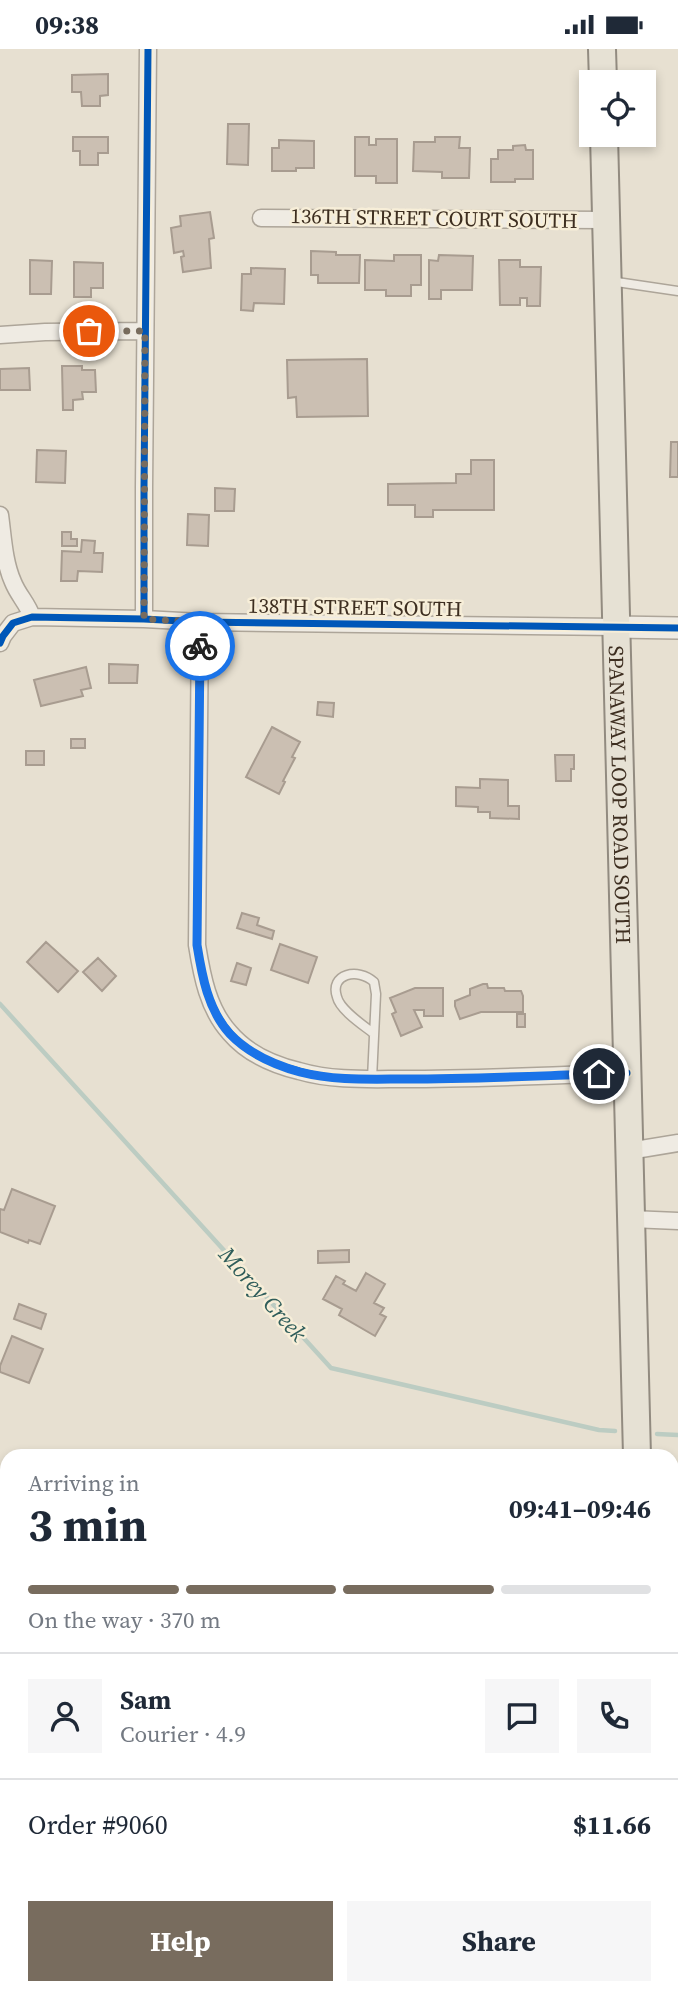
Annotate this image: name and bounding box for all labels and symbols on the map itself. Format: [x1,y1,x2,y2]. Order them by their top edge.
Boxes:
street label: 136TH STREET COURT SOUTH [290,201,578,235]
pin [59,301,119,361]
street label: 138TH STREET SOUTH [248,591,462,623]
courier [165,611,235,681]
street label: SPANAWAY LOOP ROAD SOUTH [602,645,639,944]
pin [569,1044,629,1104]
water label: Morey Creek [211,1239,314,1349]

